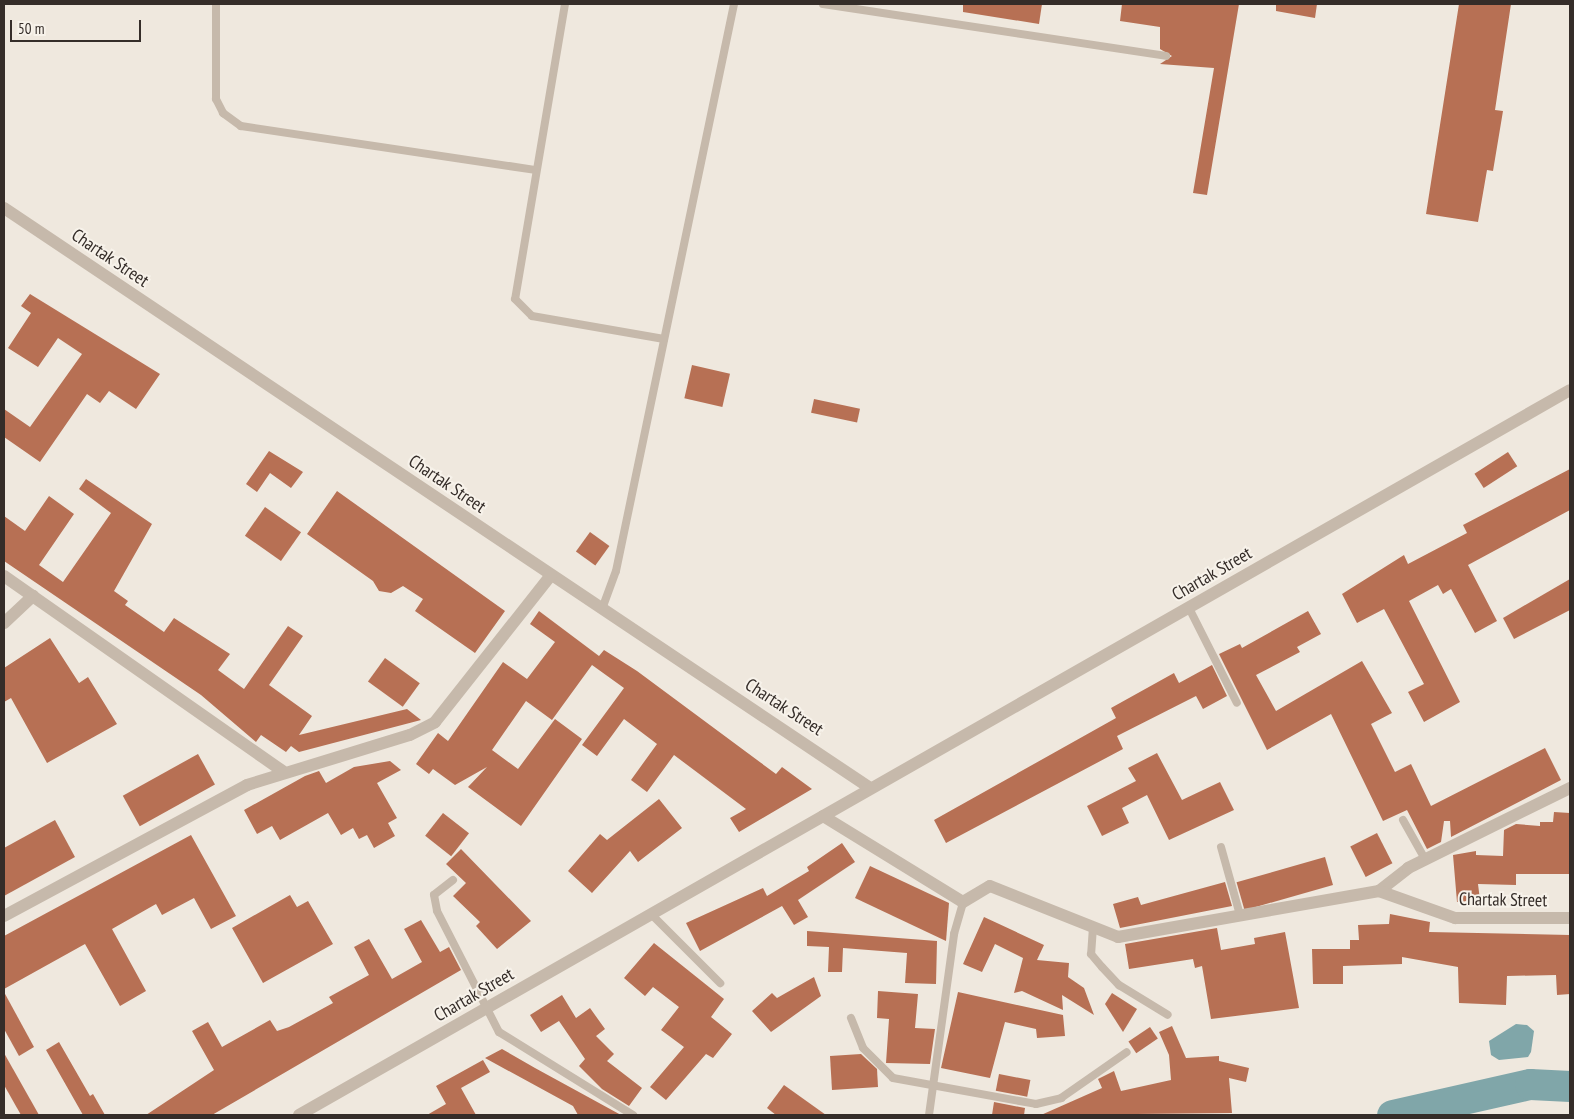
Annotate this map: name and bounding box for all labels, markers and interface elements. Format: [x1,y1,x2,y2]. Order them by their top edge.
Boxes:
scale bar [12,10,144,42]
text: 50 m [18,19,44,38]
street label: Chartak Street [67,224,153,292]
street label: Chartak Street [404,450,490,518]
street label: Chartak Street [1168,542,1256,606]
street label: Chartak Street [741,674,827,740]
street label: Chartak Street [1458,888,1548,912]
street label: Chartak Street [430,963,518,1027]

